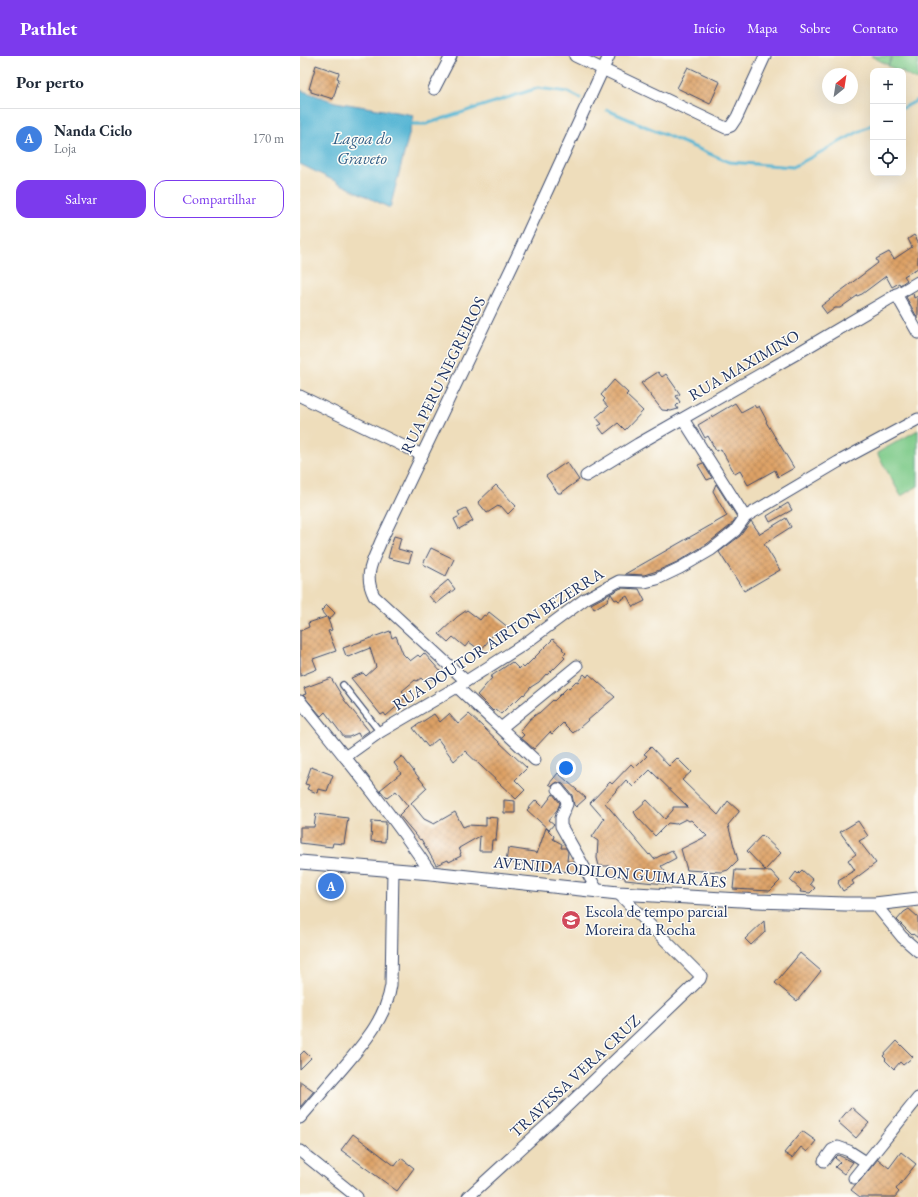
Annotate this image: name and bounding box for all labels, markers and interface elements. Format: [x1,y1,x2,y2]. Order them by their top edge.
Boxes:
text: Pathlet [20,16,77,41]
text: Início [693,19,725,37]
text: Mapa [747,19,778,37]
text: Sobre [800,19,830,37]
text: Contato [852,19,898,37]
north arrow [822,68,858,104]
map controls [870,68,906,176]
button: + [870,68,906,104]
text: Por perto [16,71,84,93]
button: − [870,104,906,140]
text: Nanda Ciclo [54,121,132,140]
water label: Lagoa do Graveto [332,127,392,169]
text: A [24,130,34,147]
text: 170 m [253,130,284,147]
text: Loja [54,140,76,157]
button: locate [870,140,906,176]
button: Salvar [16,180,146,218]
button: Compartilhar [154,180,284,218]
street label: RUA PERU NEGREIROS [396,293,490,457]
street label: RUA MAXIMINO [685,325,803,405]
street label: RUA DOUTOR AIRTON BEZERRA [389,562,608,715]
your location [556,758,576,778]
street label: AVENIDA ODILON GUIMARÃES [492,851,727,893]
pin: A [318,871,344,901]
place label: Escola de tempo parcial Moreira da Rocha [585,901,728,940]
school or university icon: Escola de tempo parcial Moreira da Rocha [560,909,582,931]
street label: TRAVESSA VERA CRUZ [505,1010,645,1142]

